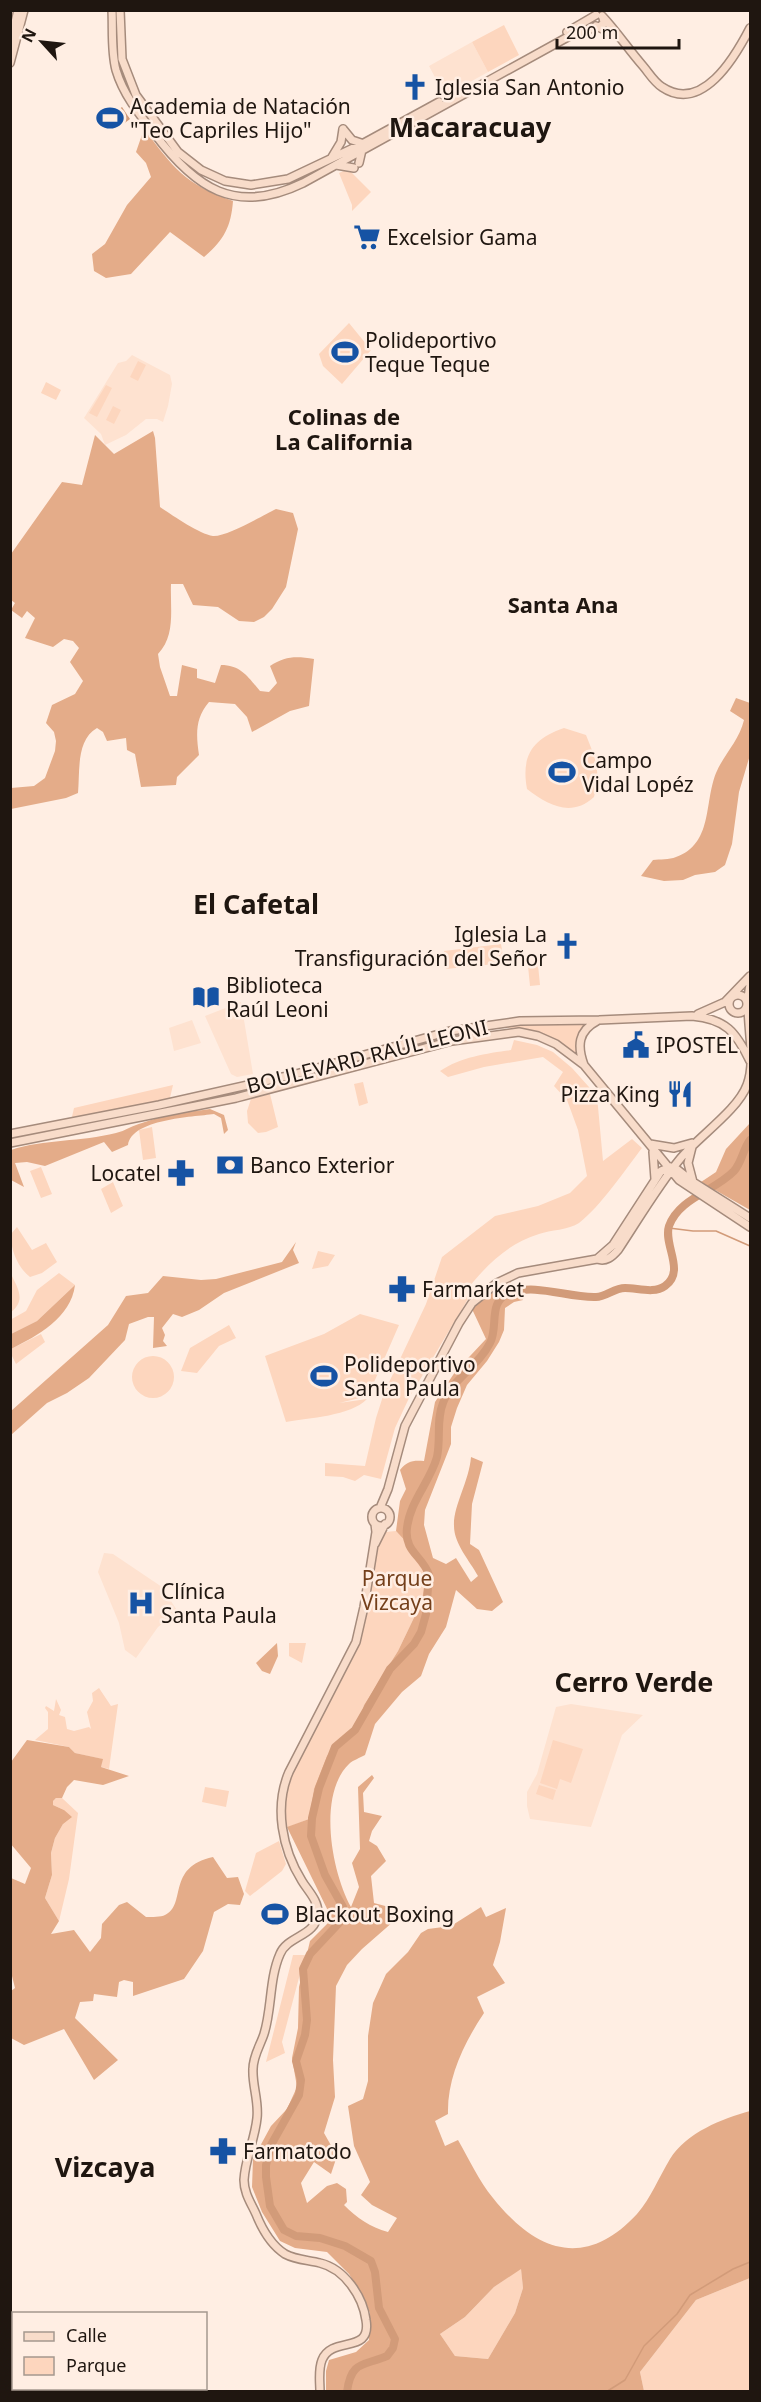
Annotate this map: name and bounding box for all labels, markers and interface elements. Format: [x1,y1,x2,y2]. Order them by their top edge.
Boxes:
north arrow [12,12,72,72]
scale bar [557,12,678,50]
text: 200 m [566,20,618,44]
text: N [16,24,41,46]
church icon: Iglesia San Antonio [400,72,430,102]
place label: Iglesia San Antonio [435,73,625,101]
place label: Academia de Natación "Teo Capriles Hijo" [130,92,351,144]
sports icon: Academia de Natación "Teo Capriles Hijo" [95,103,125,133]
district label: Macaracuay [389,108,552,145]
supermarket icon: Excelsior Gama [352,222,382,252]
place label: Excelsior Gama [387,223,538,251]
place label: Polideportivo Teque Teque [365,326,497,378]
sports icon: Polideportivo Teque Teque [330,337,360,367]
district label: Colinas de La California [275,401,413,456]
district label: Santa Ana [508,589,618,619]
place label: Campo Vidal Lopéz [582,746,694,798]
sports icon: Campo Vidal Lopéz [547,757,577,787]
district label: El Cafetal [193,885,319,922]
place label: Iglesia La Transfiguración del Señor [295,920,547,972]
church icon: Iglesia La Transfiguración del Señor [552,931,582,961]
place label: Biblioteca Raúl Leoni [226,971,329,1023]
library icon: Biblioteca Raúl Leoni [191,982,221,1012]
street label: BOULEVARD RAÚL LEONI [244,1012,490,1100]
public building icon: IPOSTEL [621,1030,651,1060]
place label: IPOSTEL [656,1031,738,1059]
restaurant icon: Pizza King [665,1079,695,1109]
place label: Pizza King [561,1080,660,1108]
bank icon: Banco Exterior [215,1150,245,1180]
place label: Banco Exterior [250,1151,395,1179]
pharmacy icon: Locatel [166,1158,196,1188]
place label: Locatel [91,1159,161,1187]
pharmacy icon: Farmarket [387,1274,417,1304]
place label: Farmarket [422,1275,524,1303]
place label: Polideportivo Santa Paula [344,1350,476,1402]
sports icon: Polideportivo Santa Paula [309,1361,339,1391]
park label: Parque Vizcaya [361,1564,433,1616]
place label: Clínica Santa Paula [161,1577,277,1629]
hospital icon: Clínica Santa Paula [126,1588,156,1618]
district label: Cerro Verde [555,1663,713,1700]
sports icon: Blackout Boxing [260,1899,290,1929]
place label: Blackout Boxing [295,1900,454,1928]
pharmacy icon: Farmatodo [208,2136,238,2166]
place label: Farmatodo [243,2137,352,2165]
district label: Vizcaya [55,2148,155,2185]
legend [12,2312,207,2390]
text: Calle [66,2323,107,2347]
text: Parque [66,2353,126,2377]

